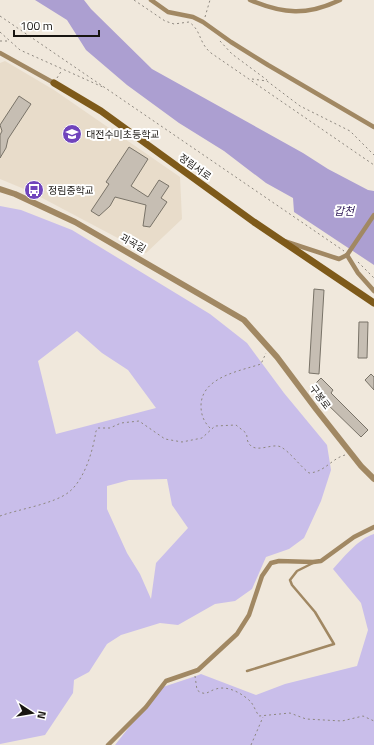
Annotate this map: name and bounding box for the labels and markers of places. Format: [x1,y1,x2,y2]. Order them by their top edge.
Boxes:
school or university icon: 대전수미초등학교 [61,123,83,145]
place label: 대전수미초등학교 [86,127,160,142]
bus stop icon: 정림중학교 [23,179,45,201]
place label: 정림중학교 [48,183,94,198]

